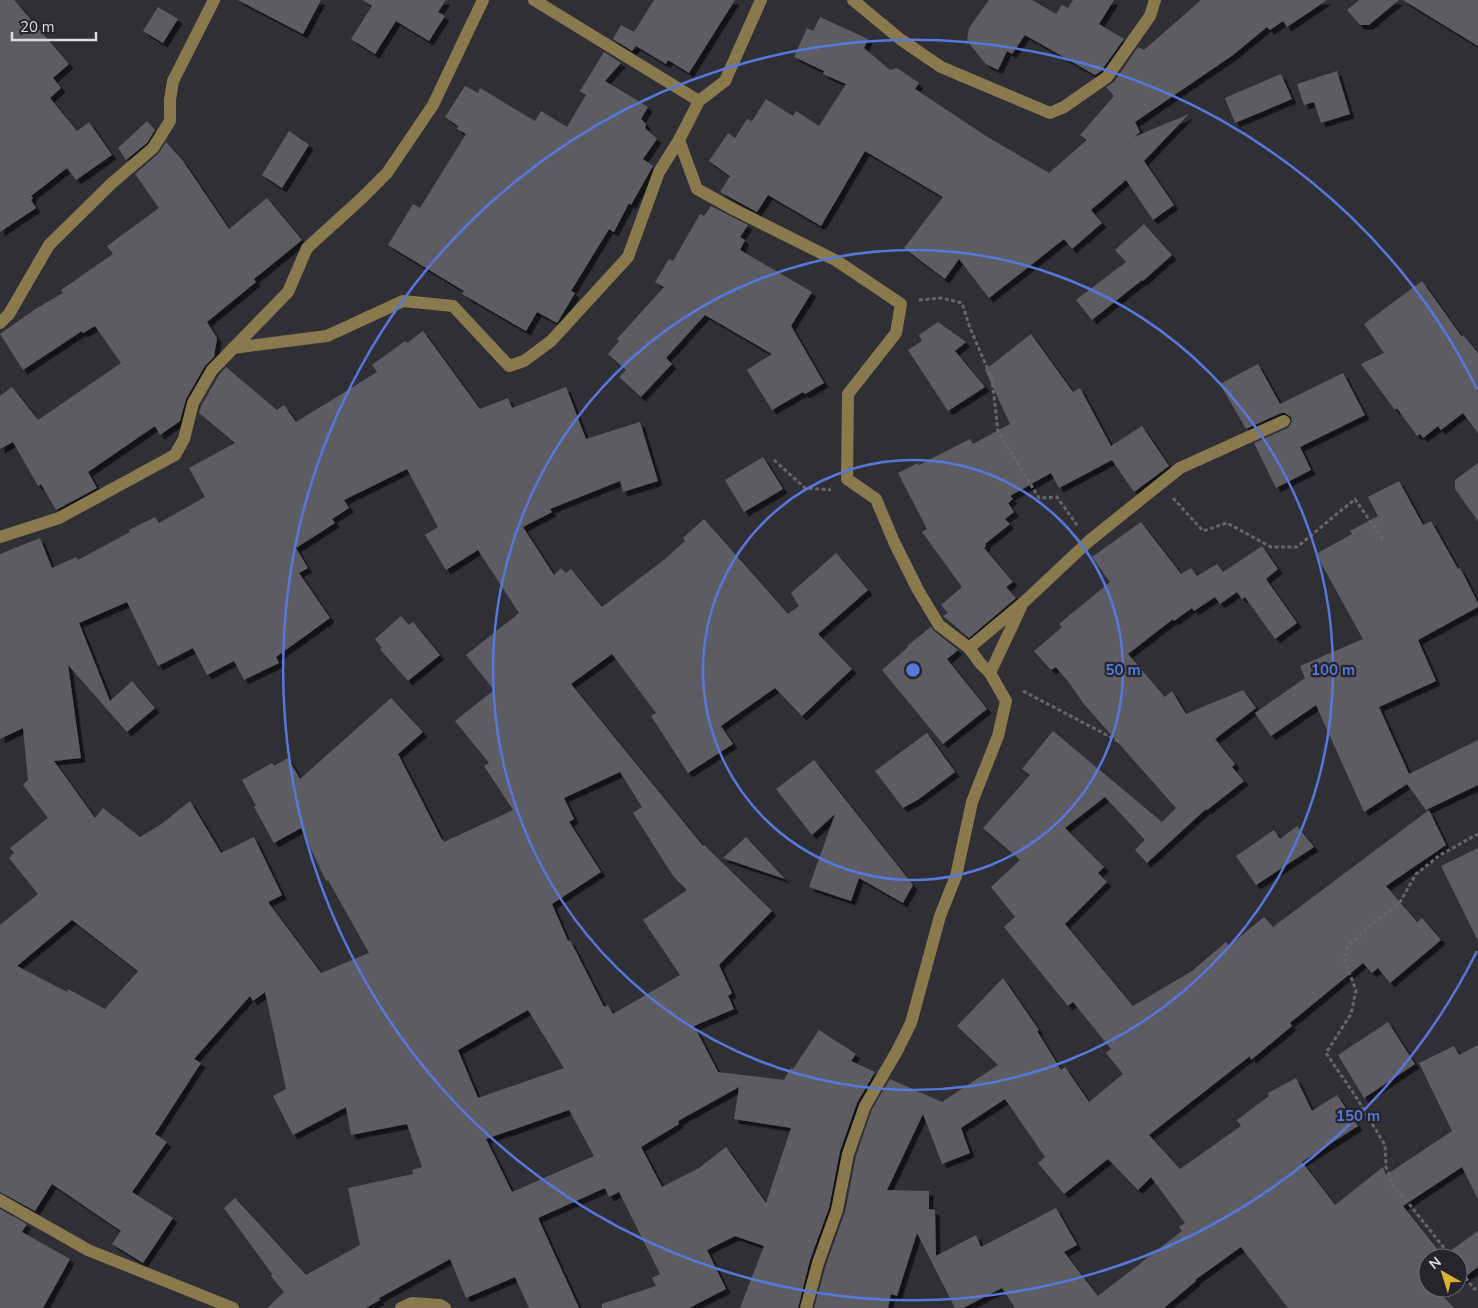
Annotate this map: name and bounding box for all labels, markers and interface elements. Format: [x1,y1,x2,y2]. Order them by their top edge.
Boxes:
scale bar [12,10,96,42]
text: 20 m [20,17,55,37]
text: 50 m [1105,660,1141,680]
text: 100 m [1311,660,1355,680]
centre of rings [904,661,922,679]
text: 150 m [1336,1106,1380,1126]
north arrow [1418,1248,1468,1298]
text: N [1425,1253,1445,1274]

